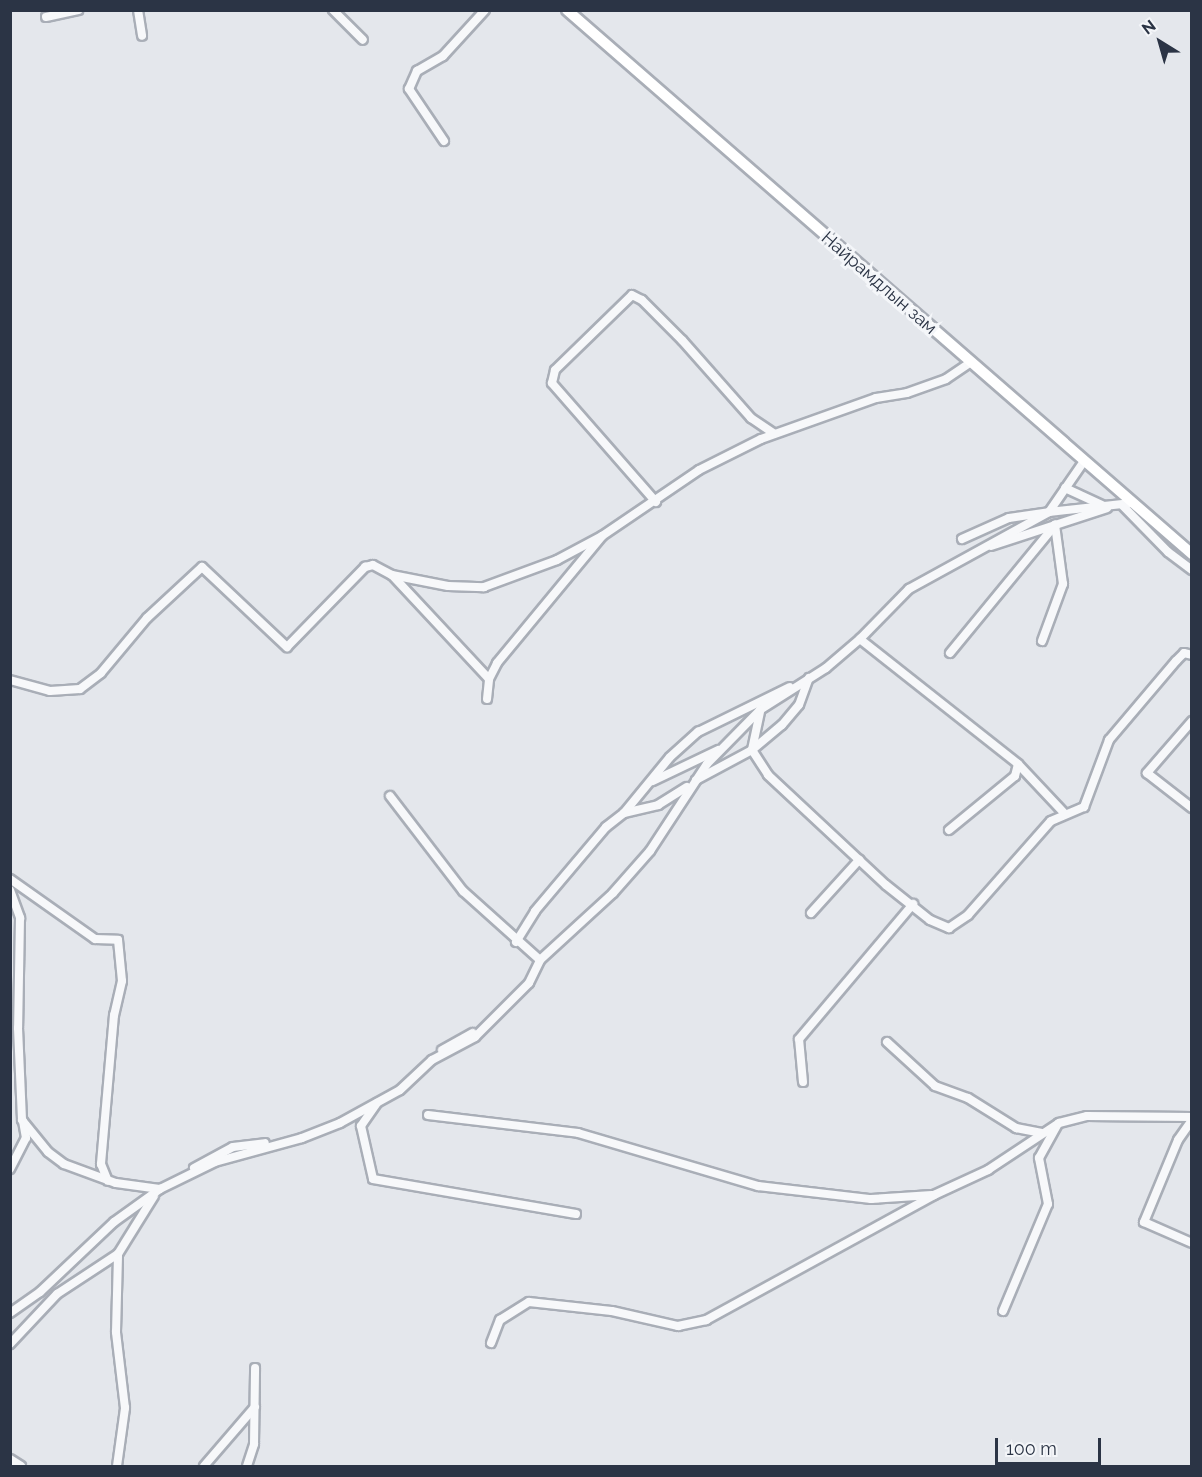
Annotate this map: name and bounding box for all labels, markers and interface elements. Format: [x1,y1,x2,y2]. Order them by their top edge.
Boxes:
north arrow [1130,12,1190,72]
text: N [1138,16,1159,38]
street label: Найрамдлын зам [817,227,941,339]
scale bar [998,1426,1104,1464]
text: 100 m [1006,1438,1057,1459]

